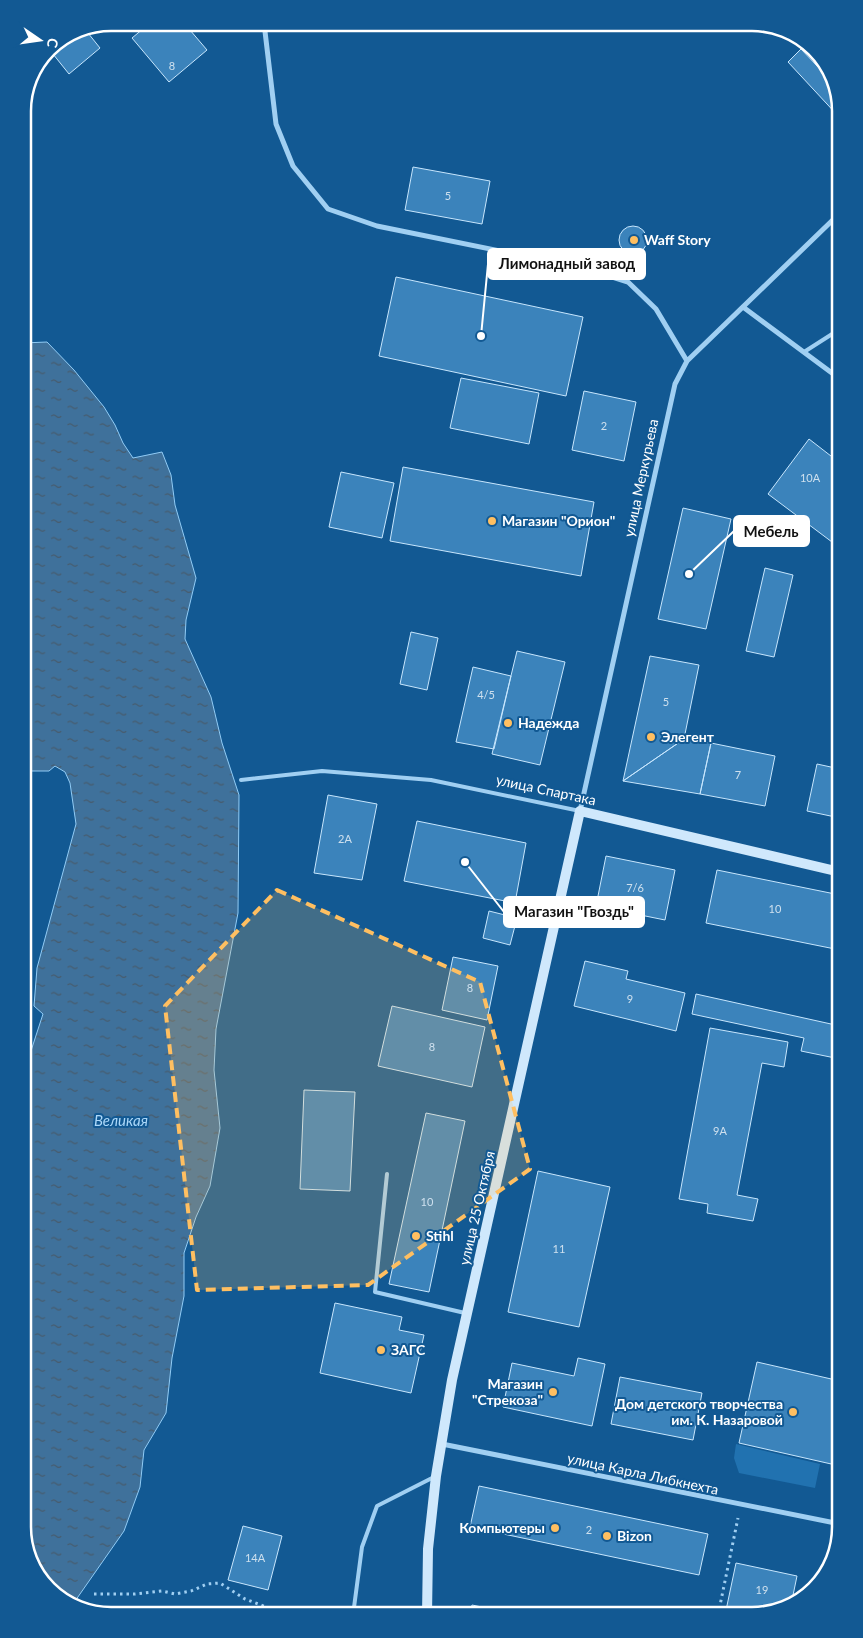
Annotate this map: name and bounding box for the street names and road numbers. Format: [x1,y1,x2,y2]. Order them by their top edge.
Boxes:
street label: улица Меркурьева [620,417,661,538]
street label: улица Спартака [495,771,598,808]
street label: улица 25 Октября [455,1149,498,1267]
street label: улица Карла Либкнехта [566,1449,720,1498]

